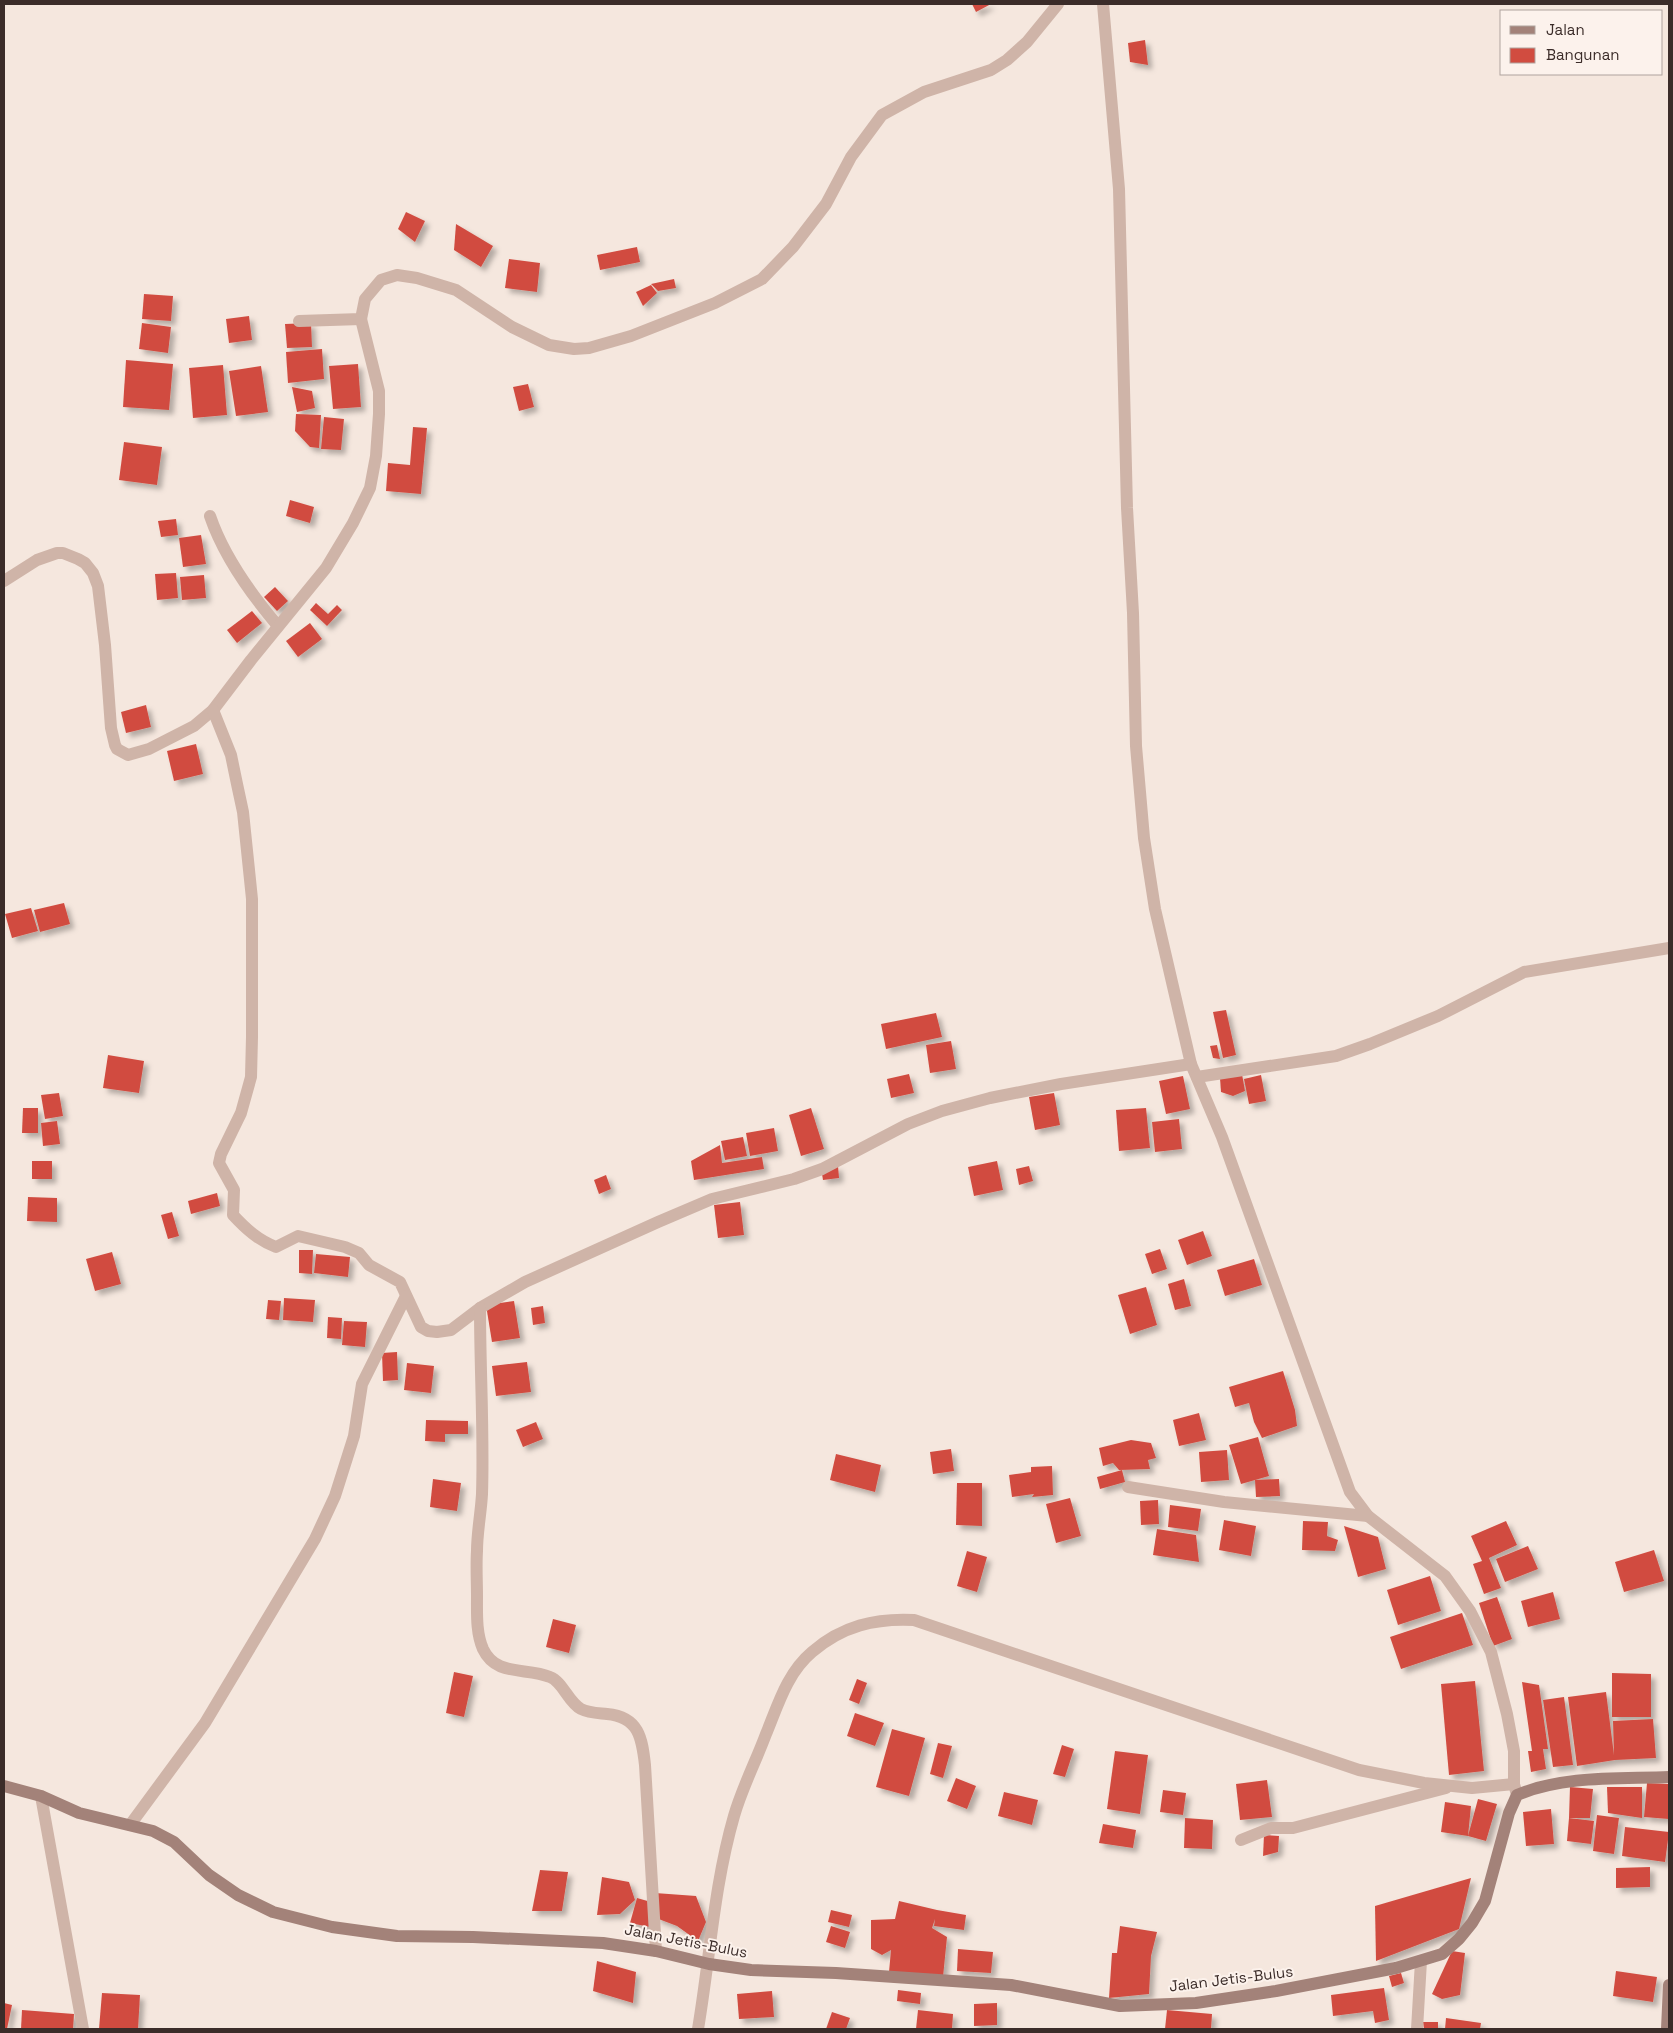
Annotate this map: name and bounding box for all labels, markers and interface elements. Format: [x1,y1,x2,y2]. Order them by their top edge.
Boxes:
legend [1500,10,1663,75]
text: Jalan [1546,20,1585,39]
text: Bangunan [1546,45,1620,64]
street label: Jalan Jetis-Bulus [623,1919,749,1962]
street label: Jalan Jetis-Bulus [1168,1961,1294,1996]

